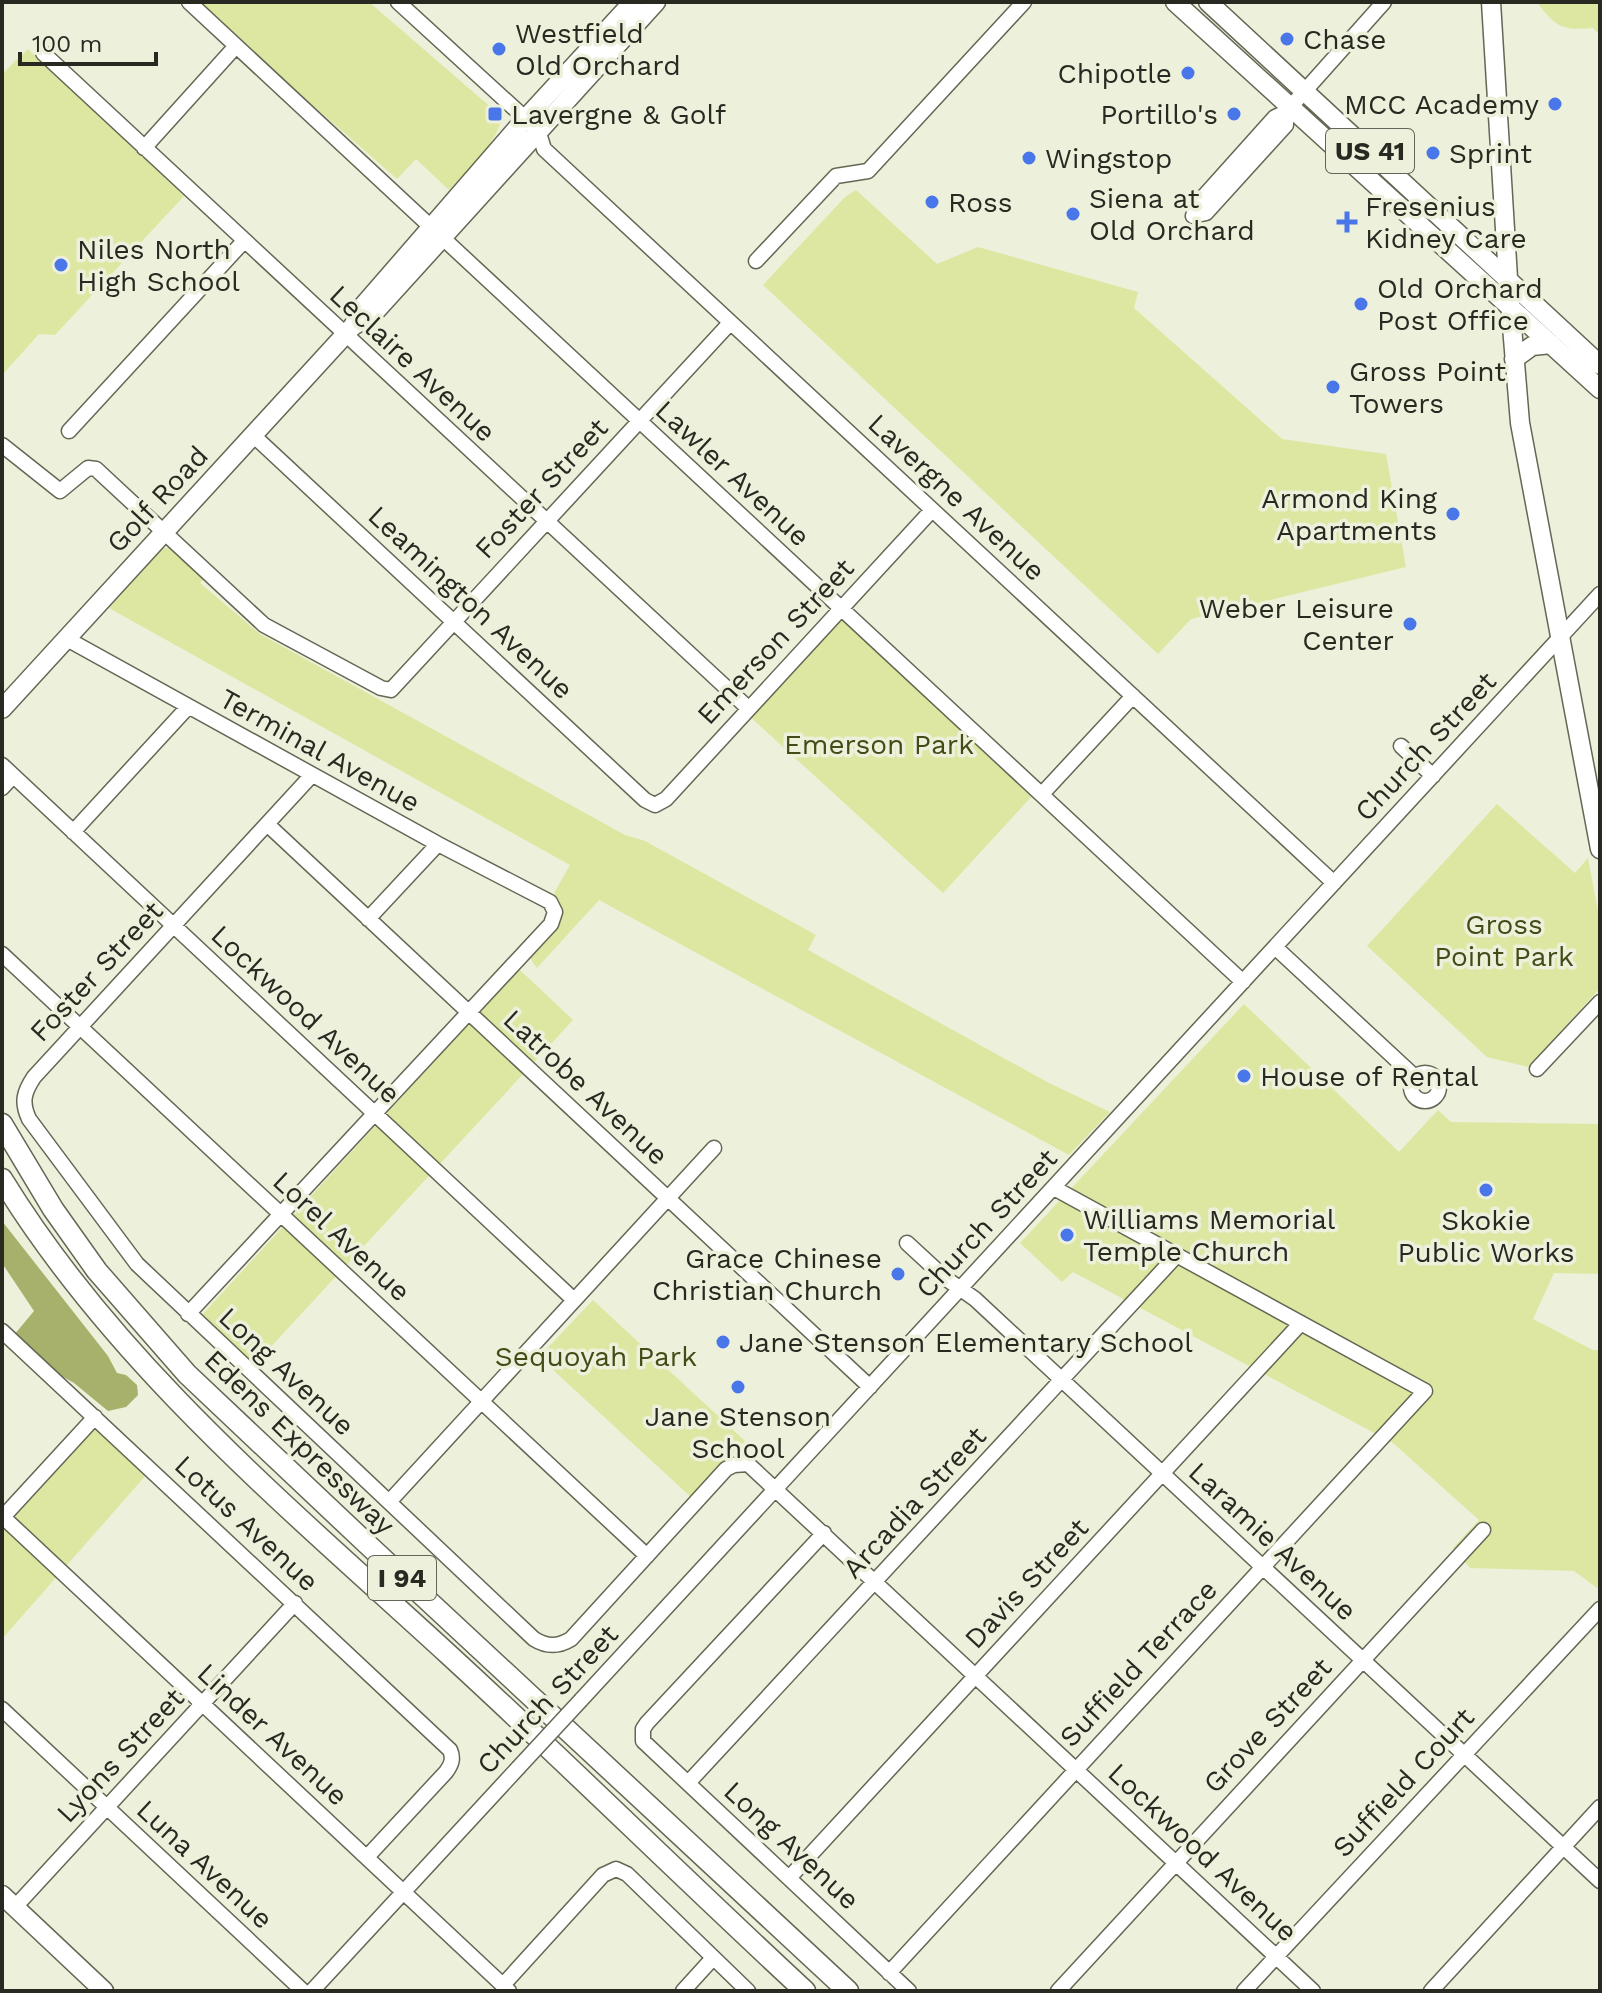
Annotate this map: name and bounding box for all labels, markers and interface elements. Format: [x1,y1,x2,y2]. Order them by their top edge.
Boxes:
scale bar [20,16,156,66]
place label: Westfield Old Orchard [515,17,681,82]
place label: Chase [1303,23,1386,56]
text: 100 m [32,30,102,58]
marker: Chase [1278,30,1296,48]
marker: Westfield Old Orchard [490,40,508,58]
place label: Chipotle [1057,57,1172,90]
marker: Chipotle [1179,64,1197,82]
place label: MCC Academy [1344,88,1540,121]
marker: MCC Academy [1546,95,1564,113]
place label: Lavergne & Golf [511,98,726,131]
place label: Portillo's [1100,98,1218,131]
marker: Lavergne & Golf [486,105,504,123]
marker: Portillo's [1225,105,1243,123]
road number: US 41 [1326,129,1414,173]
place label: Sprint [1449,137,1532,170]
place label: Wingstop [1045,142,1172,175]
marker: Sprint [1424,144,1442,162]
marker: Wingstop [1020,149,1038,167]
place label: Siena at Old Orchard [1089,182,1255,247]
place label: Ross [948,186,1012,219]
place label: Fresenius Kidney Care [1365,190,1527,255]
marker: Ross [923,193,941,211]
marker: Siena at Old Orchard [1064,205,1082,223]
marker: Fresenius Kidney Care [1336,211,1358,233]
place label: Niles North High School [77,233,240,298]
marker: Niles North High School [52,256,70,274]
place label: Old Orchard Post Office [1377,272,1543,337]
street label: Leclaire Avenue [323,278,502,449]
marker: Old Orchard Post Office [1352,295,1370,313]
place label: Gross Point Towers [1349,355,1506,420]
marker: Gross Point Towers [1324,378,1342,396]
street label: Lawler Avenue [649,394,817,553]
street label: Lavergne Avenue [862,407,1052,588]
street label: Foster Street [468,411,615,565]
street label: Golf Road [100,439,215,559]
place label: Armond King Apartments [1261,482,1437,547]
street label: Leamington Avenue [361,499,580,706]
marker: Armond King Apartments [1444,505,1462,523]
street label: Emerson Street [690,552,861,731]
place label: Weber Leisure Center [1199,592,1394,657]
marker: Weber Leisure Center [1401,615,1419,633]
street label: Church Street [1348,665,1503,828]
street label: Terminal Avenue [214,682,426,819]
park label: Emerson Park [784,728,974,761]
street label: Foster Street [23,894,170,1048]
park label: Gross Point Park [1434,908,1574,973]
street label: Lockwood Avenue [204,918,407,1110]
street label: Latrobe Avenue [497,1003,675,1172]
place label: House of Rental [1260,1060,1479,1093]
marker: House of Rental [1235,1067,1253,1085]
street label: Church Street [909,1142,1064,1305]
street label: Lorel Avenue [266,1165,417,1308]
marker: Skokie Public Works [1477,1181,1495,1199]
place label: Williams Memorial Temple Church [1083,1203,1336,1268]
place label: Skokie Public Works [1398,1204,1575,1269]
marker: Williams Memorial Temple Church [1058,1226,1076,1244]
place label: Grace Chinese Christian Church [652,1242,882,1307]
marker: Grace Chinese Christian Church [889,1265,907,1283]
street label: Long Avenue [212,1300,361,1442]
place label: Jane Stenson Elementary School [739,1326,1193,1359]
marker: Jane Stenson Elementary School [714,1333,732,1351]
park label: Sequoyah Park [495,1340,697,1373]
street label: Edens Expressway [198,1343,402,1542]
marker: Jane Stenson School [729,1378,747,1396]
place label: Jane Stenson School [645,1400,831,1465]
street label: Arcadia Street [836,1420,993,1585]
street label: Lotus Avenue [168,1449,325,1598]
street label: Laramie Avenue [1182,1455,1363,1628]
street label: Davis Street [958,1511,1095,1655]
road number: I 94 [368,1556,436,1600]
street label: Suffield Terrace [1053,1573,1224,1753]
street label: Church Street [470,1618,625,1781]
street label: Grove Street [1196,1651,1338,1800]
street label: Linder Avenue [191,1656,355,1812]
street label: Lyons Street [50,1681,191,1829]
street label: Suffield Court [1326,1701,1481,1864]
street label: Lockwood Avenue [1101,1756,1304,1948]
street label: Long Avenue [717,1774,866,1916]
street label: Luna Avenue [130,1793,279,1936]

